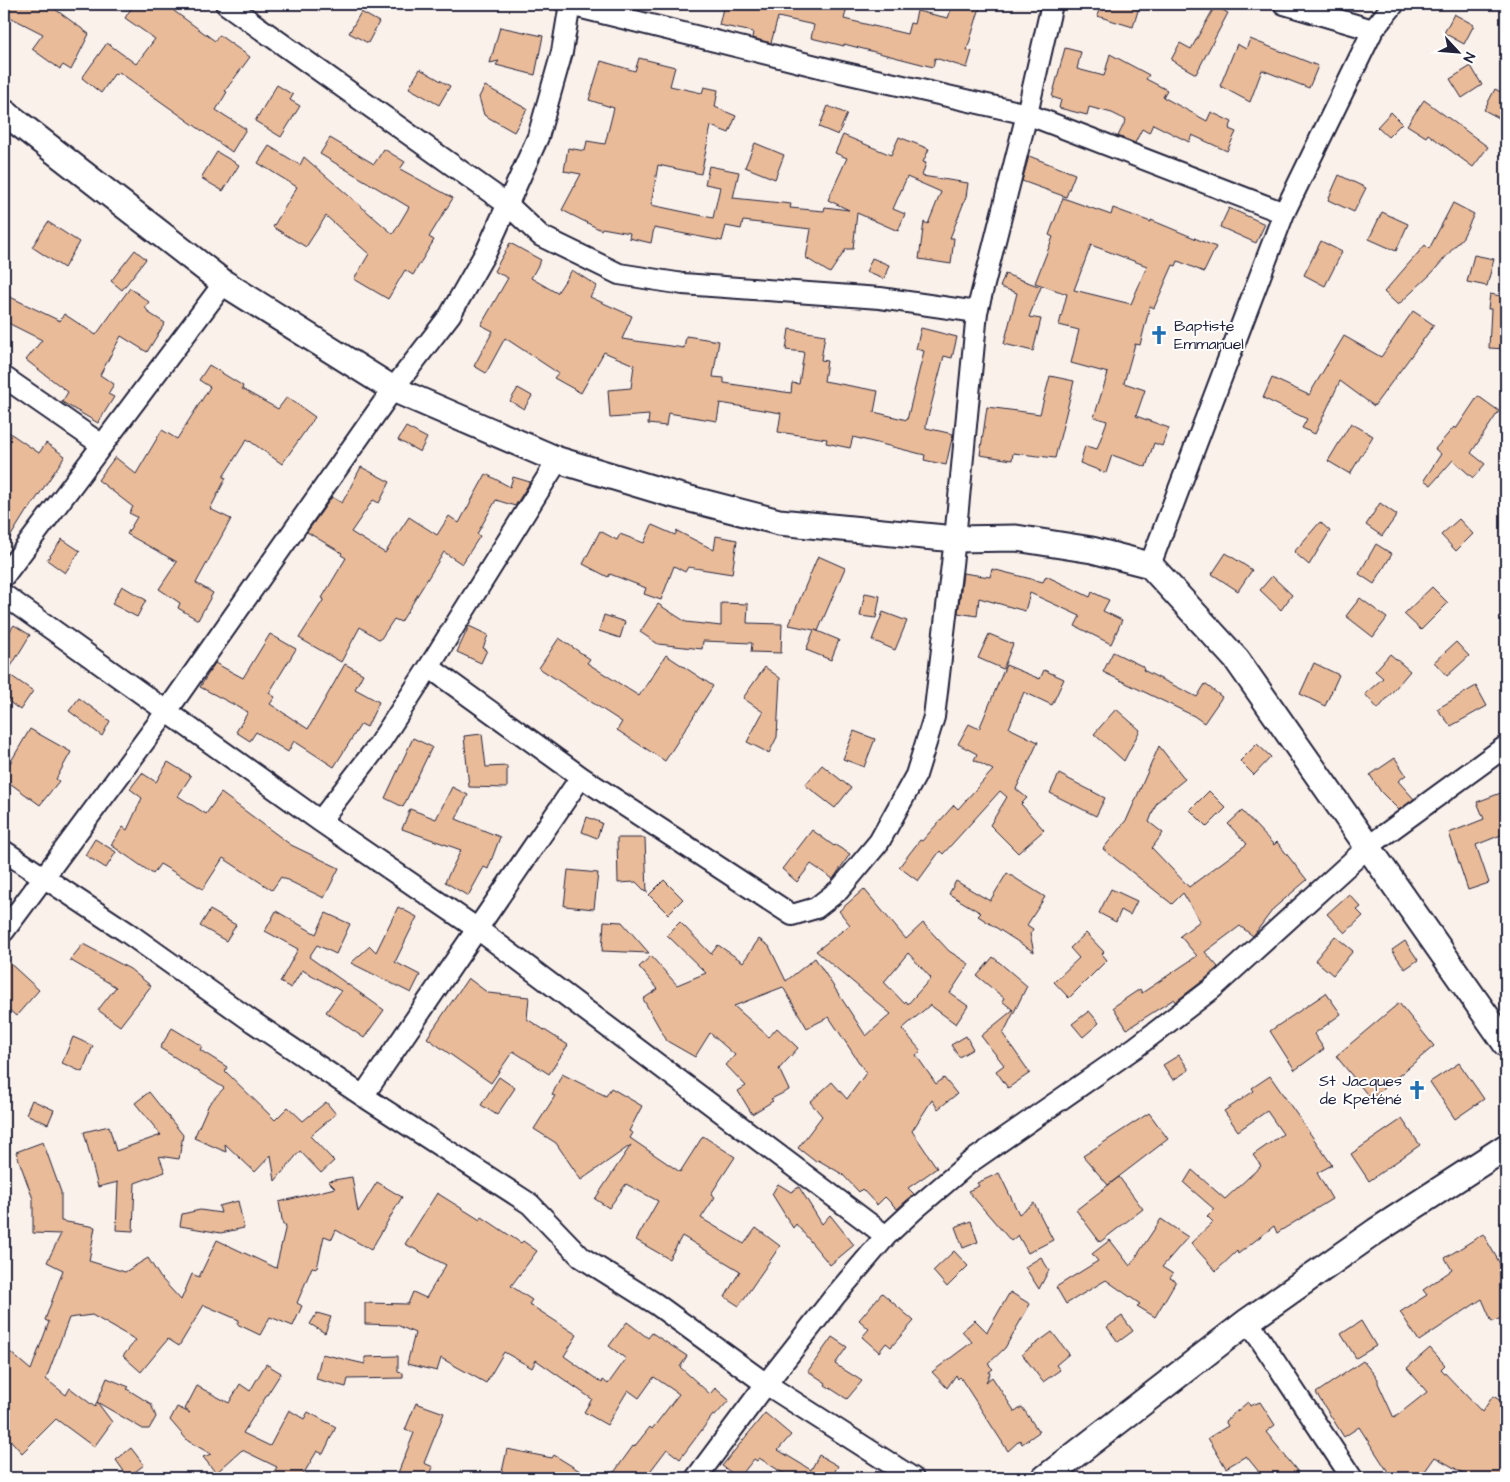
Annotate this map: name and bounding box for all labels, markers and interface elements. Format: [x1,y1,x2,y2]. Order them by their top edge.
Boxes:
north arrow [1432,28,1482,78]
text: N [1458,49,1480,66]
place label: Baptiste Emmanuel [1174,315,1244,355]
church icon: Baptiste Emmanuel [1148,324,1170,346]
place label: St Jacques de Kpeténé [1319,1070,1402,1110]
church icon: St Jacques de Kpeténé [1406,1079,1428,1101]

